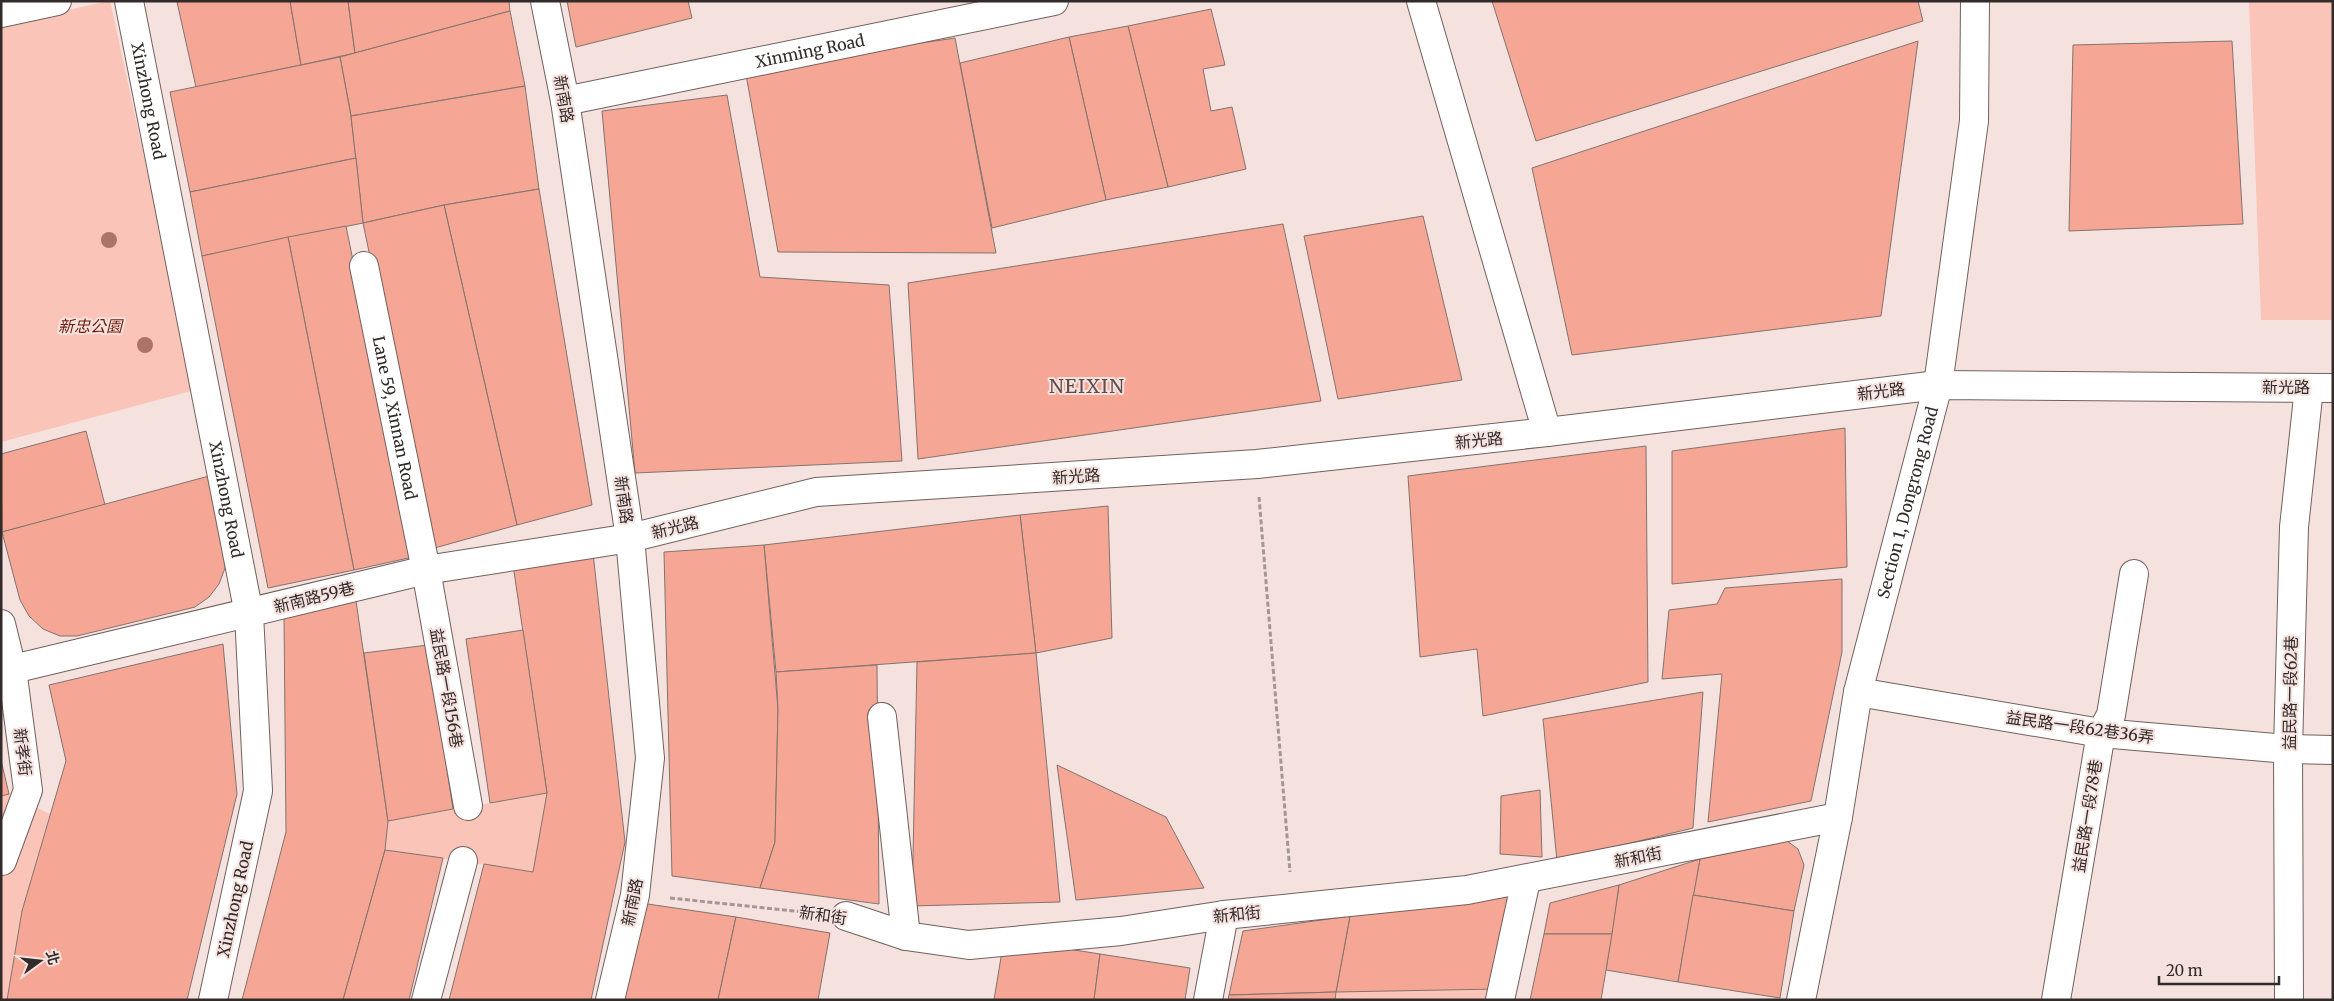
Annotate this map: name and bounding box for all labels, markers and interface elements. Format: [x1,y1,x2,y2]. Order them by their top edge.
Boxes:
street label: Xinming Road [754,30,867,72]
street label: Xinzhong Road [127,41,170,162]
street label: 新南路 [550,74,578,124]
park label: 新忠公園 [58,316,124,336]
street label: Lane 59, Xinnan Road [369,334,422,502]
district label: NEIXIN [1049,374,1125,398]
street label: 新光路 [2262,377,2310,397]
street label: 新光路 [1856,378,1906,404]
street label: Section 1, Dongrong Road [1873,404,1942,601]
street label: 新光路 [1454,428,1504,452]
street label: Xinzhong Road [205,439,248,560]
street label: 新光路 [1051,464,1101,488]
street label: 新南路 [611,475,637,525]
street label: 新光路 [649,511,701,543]
street label: 新南路59巷 [272,577,356,617]
street label: 益民路一段156巷 [427,626,467,750]
street label: 益民路一段62巷 [2279,636,2301,750]
street label: 益民路一段62巷36弄 [2005,707,2155,747]
street label: 新孝街 [10,727,36,777]
street label: 益民路一段78巷 [2068,758,2106,874]
street label: Xinzhong Road [213,839,257,959]
street label: 新和街 [1613,843,1663,871]
street label: 新南路 [618,877,646,927]
street label: 新和街 [798,902,848,928]
street label: 新和街 [1212,902,1262,926]
north arrow [15,936,65,986]
text: 北 [42,949,63,967]
scale bar [2159,954,2279,986]
text: 20 m [2166,961,2203,980]

